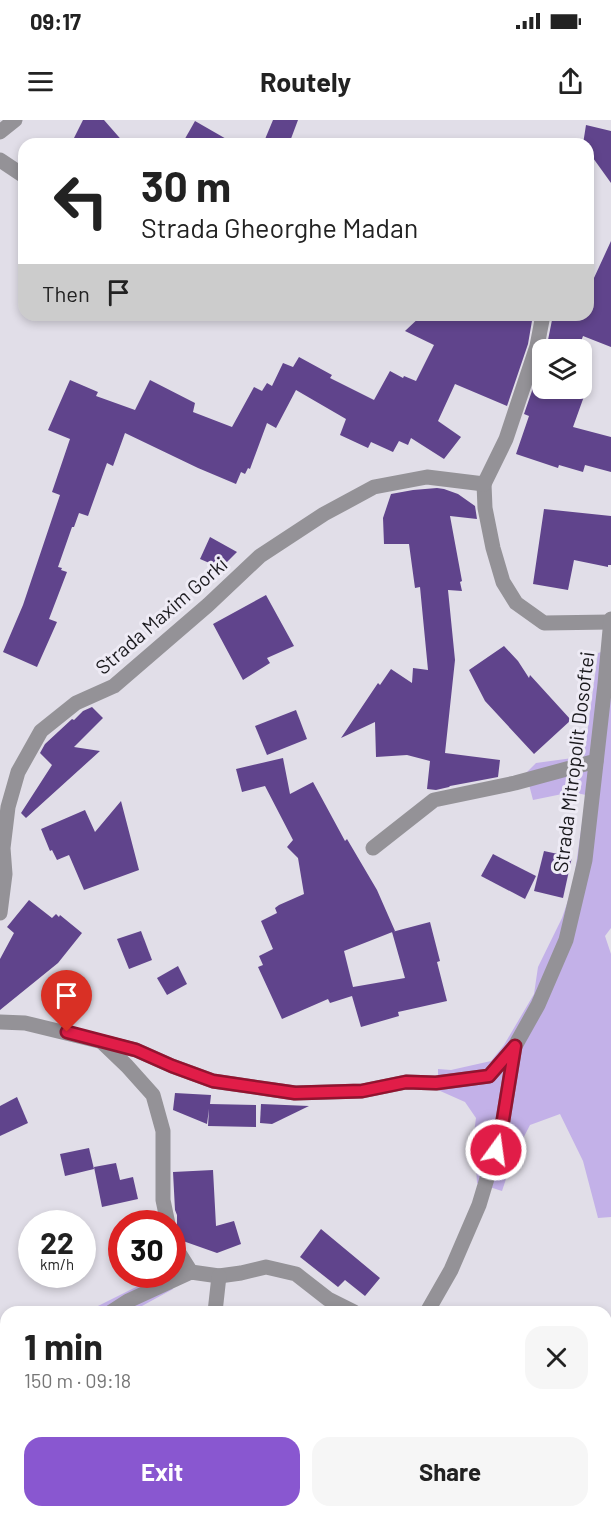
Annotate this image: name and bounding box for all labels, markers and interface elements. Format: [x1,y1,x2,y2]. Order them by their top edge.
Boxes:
text: 09:17 [30,8,81,34]
icon: menu [24,65,57,98]
text: Routely [260,65,351,97]
icon: share [554,65,587,98]
text: 30 m [141,160,231,210]
icon: left [42,162,120,240]
text: Strada Gheorghe Madan [141,211,418,243]
icon: arrive [102,276,135,309]
text: Then [42,280,90,306]
map controls [532,339,592,399]
button: layers [532,339,592,399]
street label: Strada Maxim Gorki [90,551,232,679]
street label: Strada Mitropolit Dosoftei [548,650,598,874]
pin [41,970,92,1032]
icon: arrive [50,979,83,1012]
position arrow [464,1118,528,1182]
speed limit sign: 30 [108,1210,186,1288]
text: 22 [40,1224,74,1260]
text: km/h [40,1255,74,1273]
text: 1 min [24,1324,103,1367]
button: close [525,1326,588,1389]
text: 150 m · 09:18 [24,1368,131,1392]
button: Exit [24,1437,300,1506]
button: Share [312,1437,588,1506]

